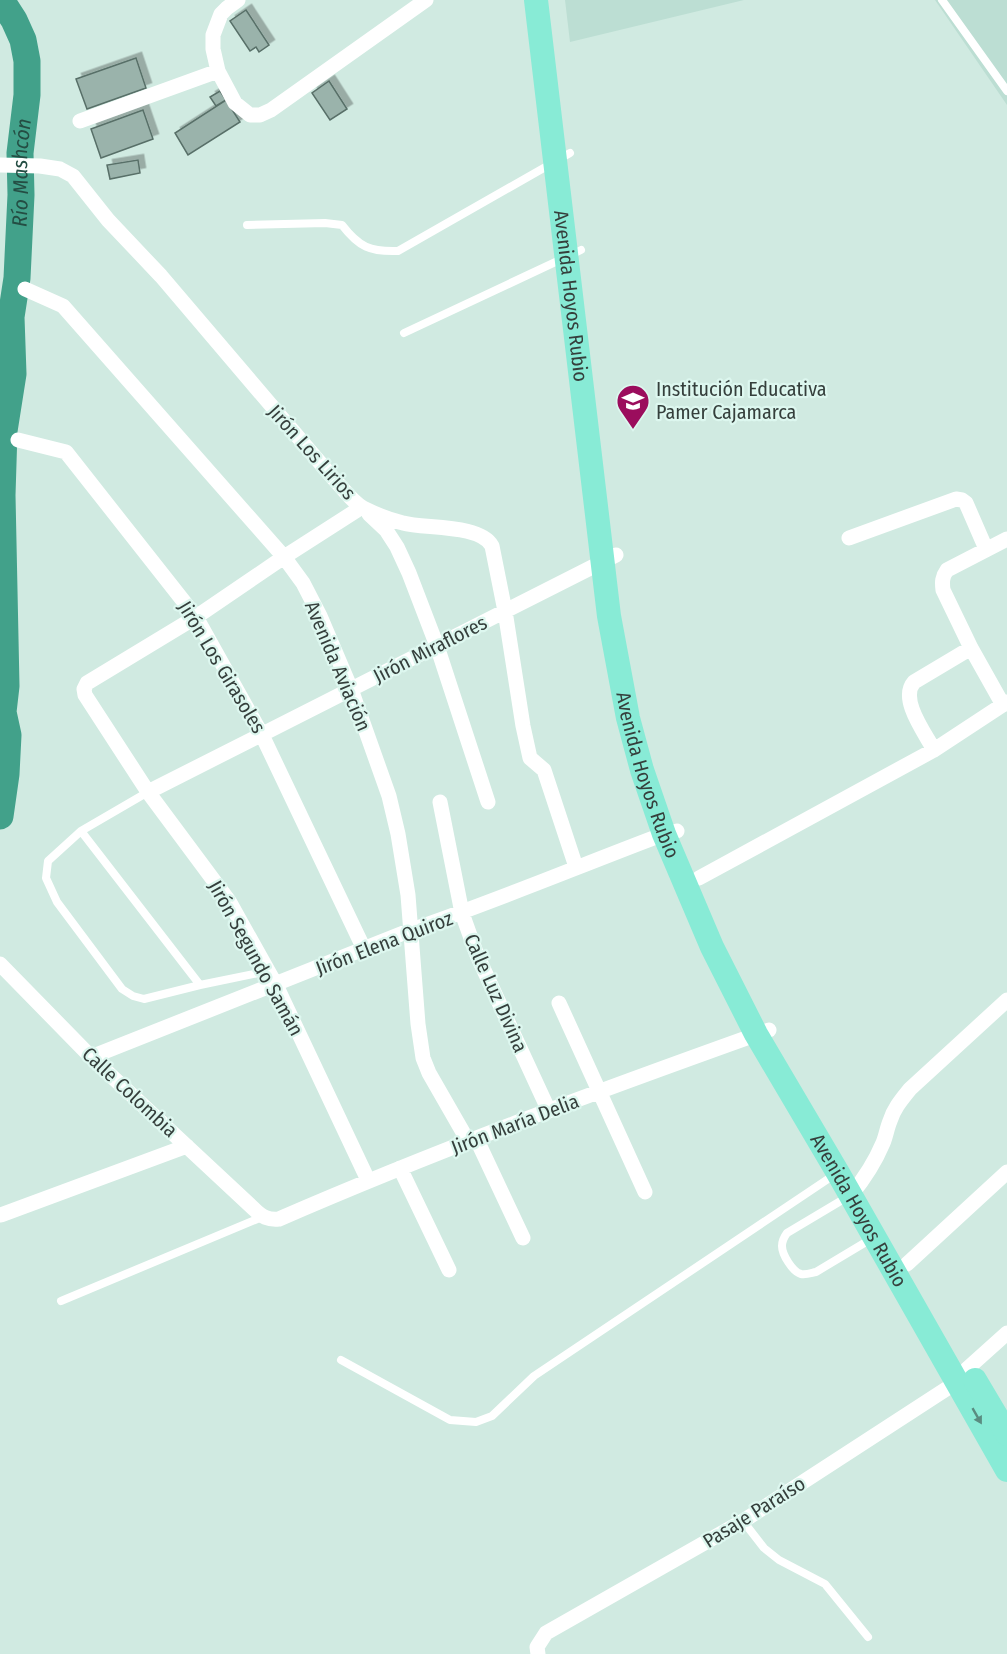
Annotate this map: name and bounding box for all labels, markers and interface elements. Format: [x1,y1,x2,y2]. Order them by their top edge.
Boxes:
water label: Río Mashcón [6,117,37,228]
street label: Avenida Hoyos Rubio [549,209,593,383]
place label: Institución Educativa Pamer Cajamarca [656,377,827,424]
school or university icon: Institución Educativa Pamer Cajamarca [615,383,651,430]
street label: Jirón Los Lirios [263,399,361,505]
street label: Jirón Los Girasoles [173,597,271,737]
street label: Avenida Aviación [300,597,376,735]
street label: Jirón Miraflores [369,610,491,688]
street label: Avenida Hoyos Rubio [611,690,685,862]
street label: Jirón Segundo Samán [203,876,309,1040]
street label: Jirón Elena Quiroz [312,906,456,980]
street label: Calle Luz Divina [459,930,533,1056]
street label: Calle Colombia [77,1042,183,1142]
street label: Jirón María Delia [448,1089,582,1159]
street label: Avenida Hoyos Rubio [805,1129,912,1291]
one-way arrow [972,1408,982,1425]
street label: Pasaje Paraíso [698,1471,810,1553]

